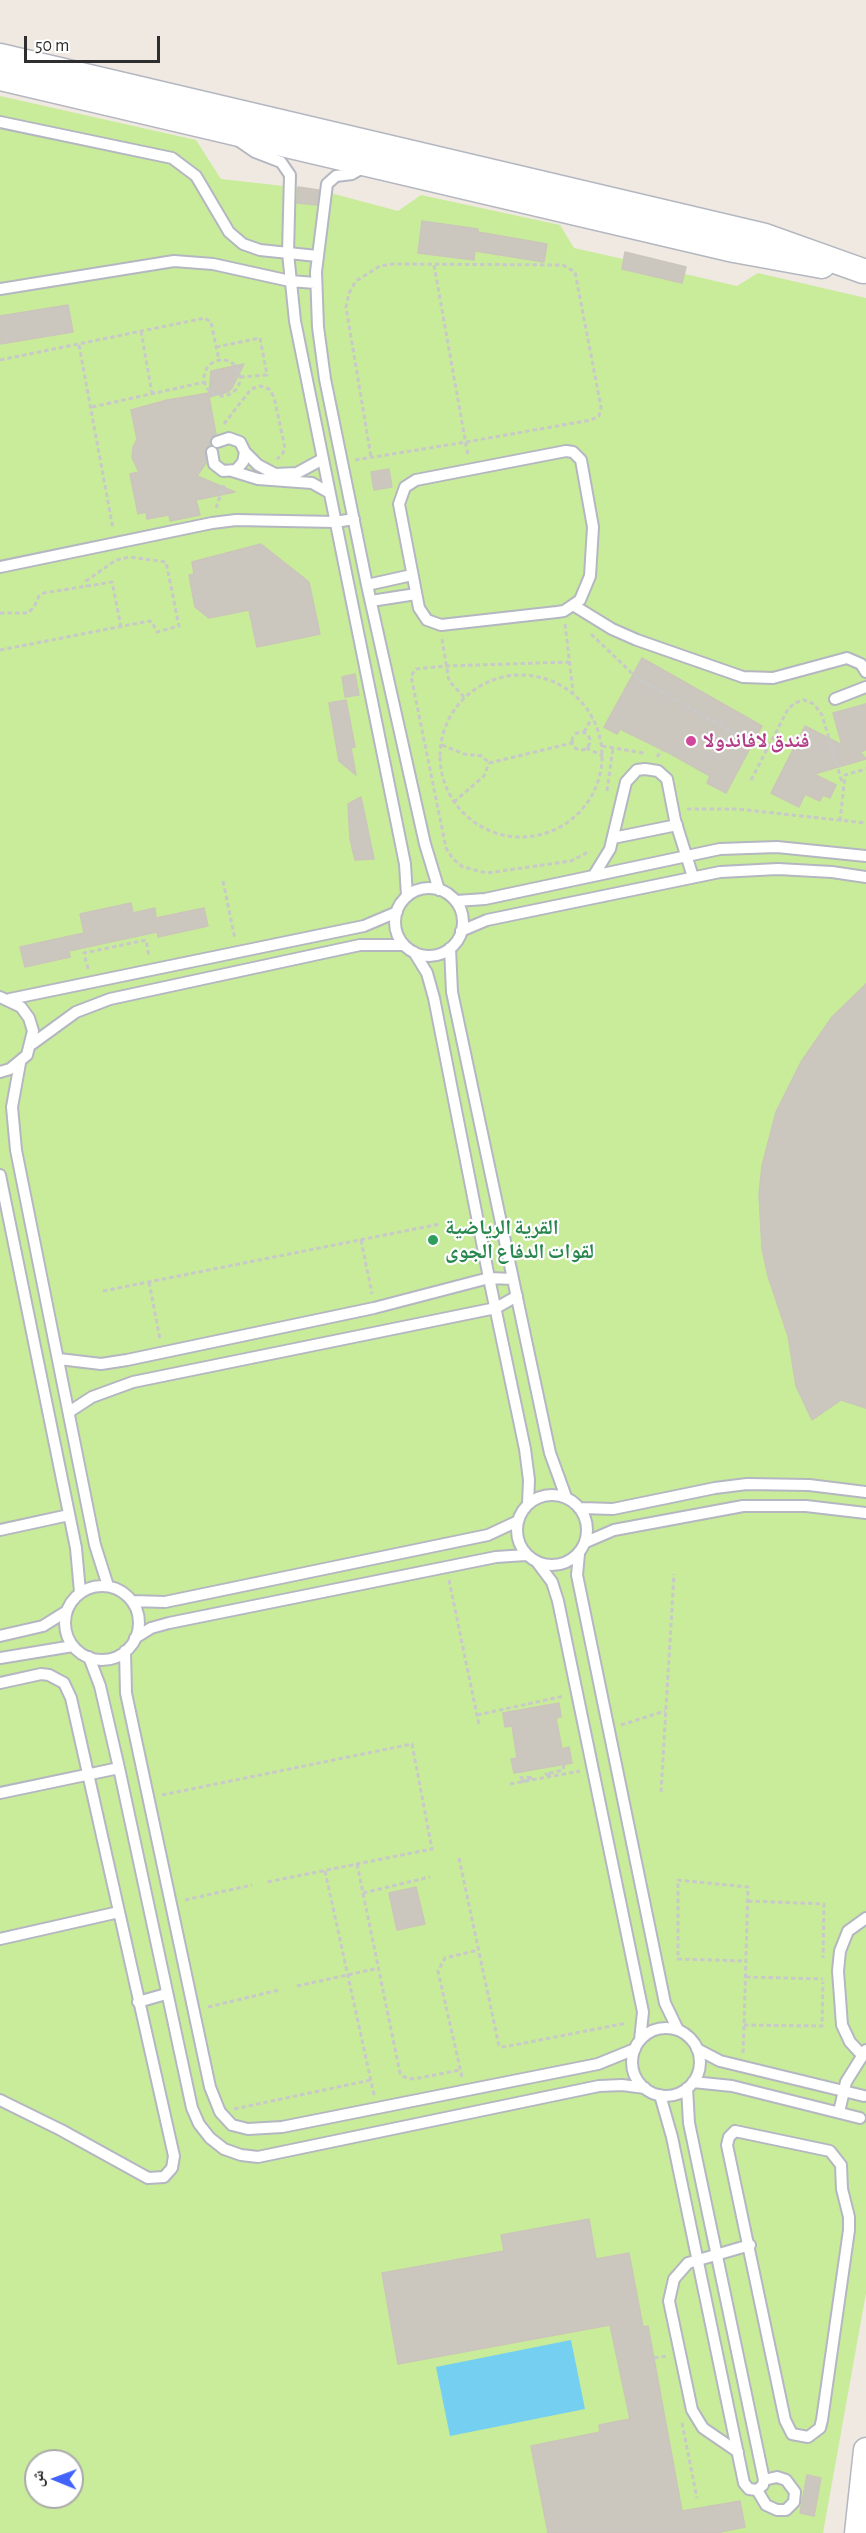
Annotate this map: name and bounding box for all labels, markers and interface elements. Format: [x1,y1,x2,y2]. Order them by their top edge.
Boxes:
scale bar [27,24,164,62]
text: 50 m [35,37,69,55]
place label: فندق لافاندولا [703,728,809,754]
marker: فندق لافاندولا [684,734,698,748]
place label: القرية الرياضية لقوات الدفاع الجوى [445,1215,594,1265]
marker: القرية الرياضية لقوات الدفاع الجوى [426,1233,440,1247]
north arrow [24,2449,84,2509]
text: ش [30,2470,46,2487]

